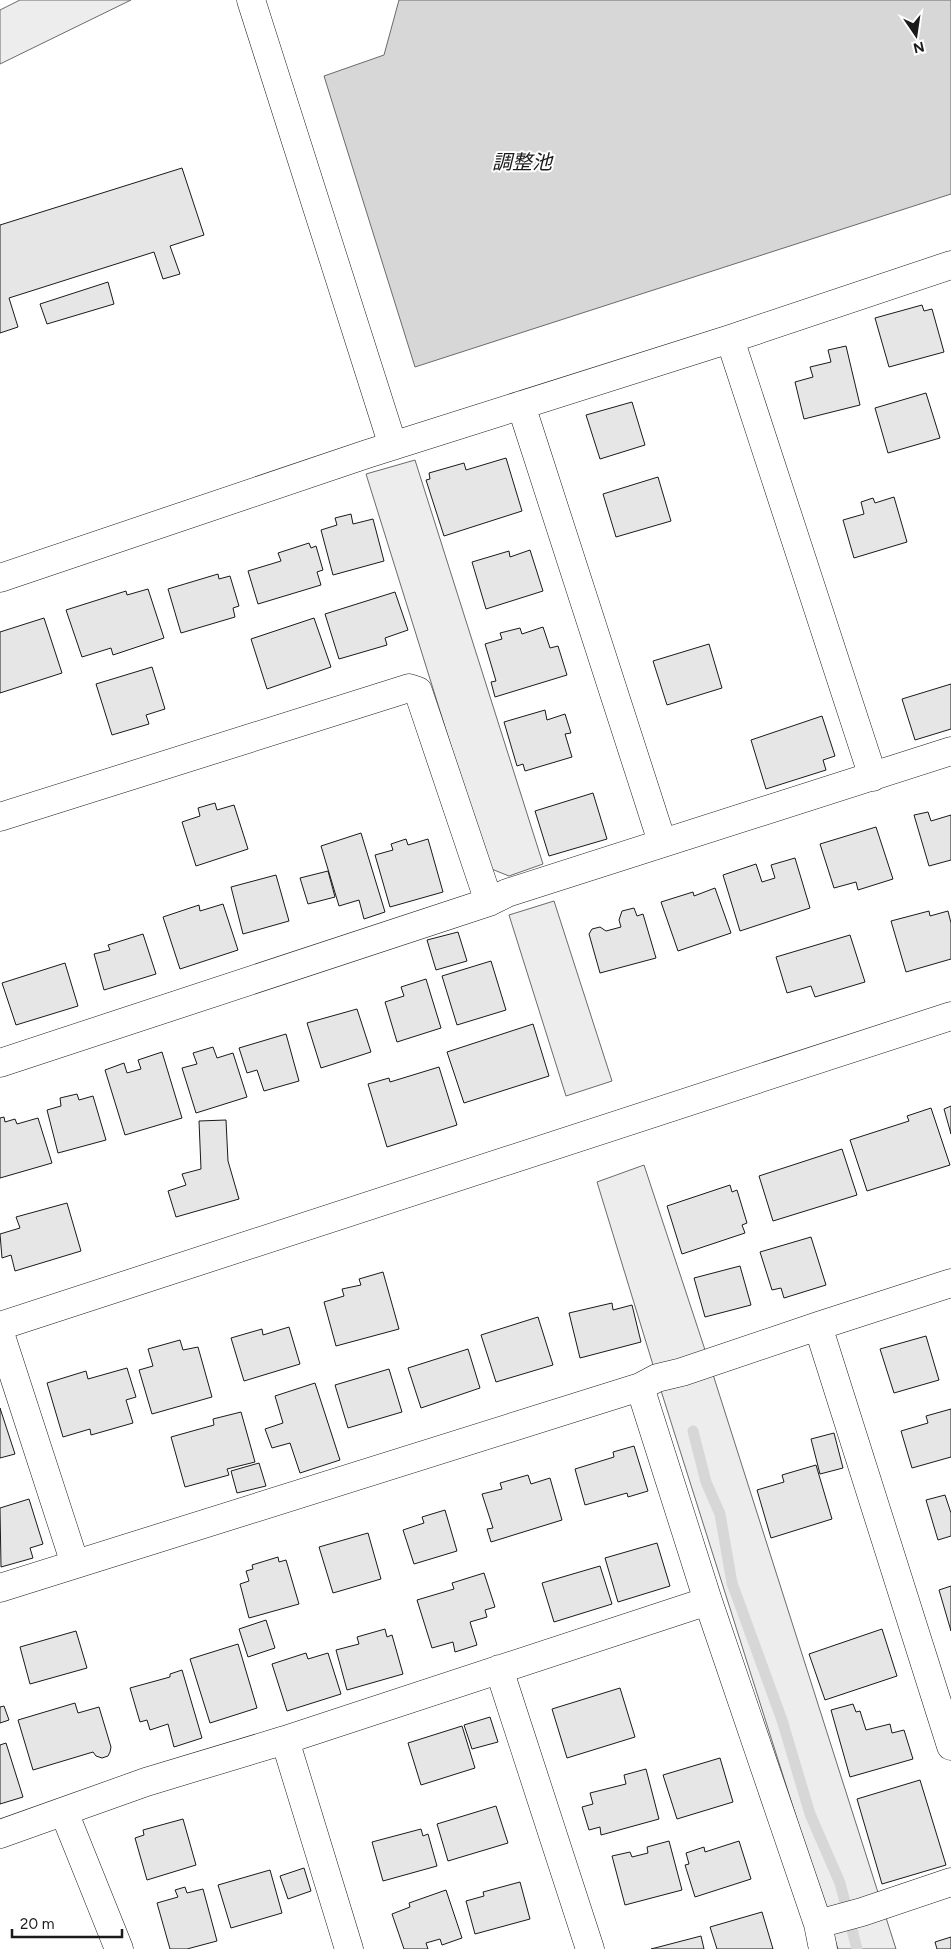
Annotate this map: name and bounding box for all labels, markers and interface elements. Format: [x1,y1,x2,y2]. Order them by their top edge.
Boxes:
north arrow [891,10,941,60]
text: N [912,38,926,57]
water label: 調整池 [492,150,554,174]
scale bar [12,1906,122,1938]
text: 20 m [20,1915,54,1933]

